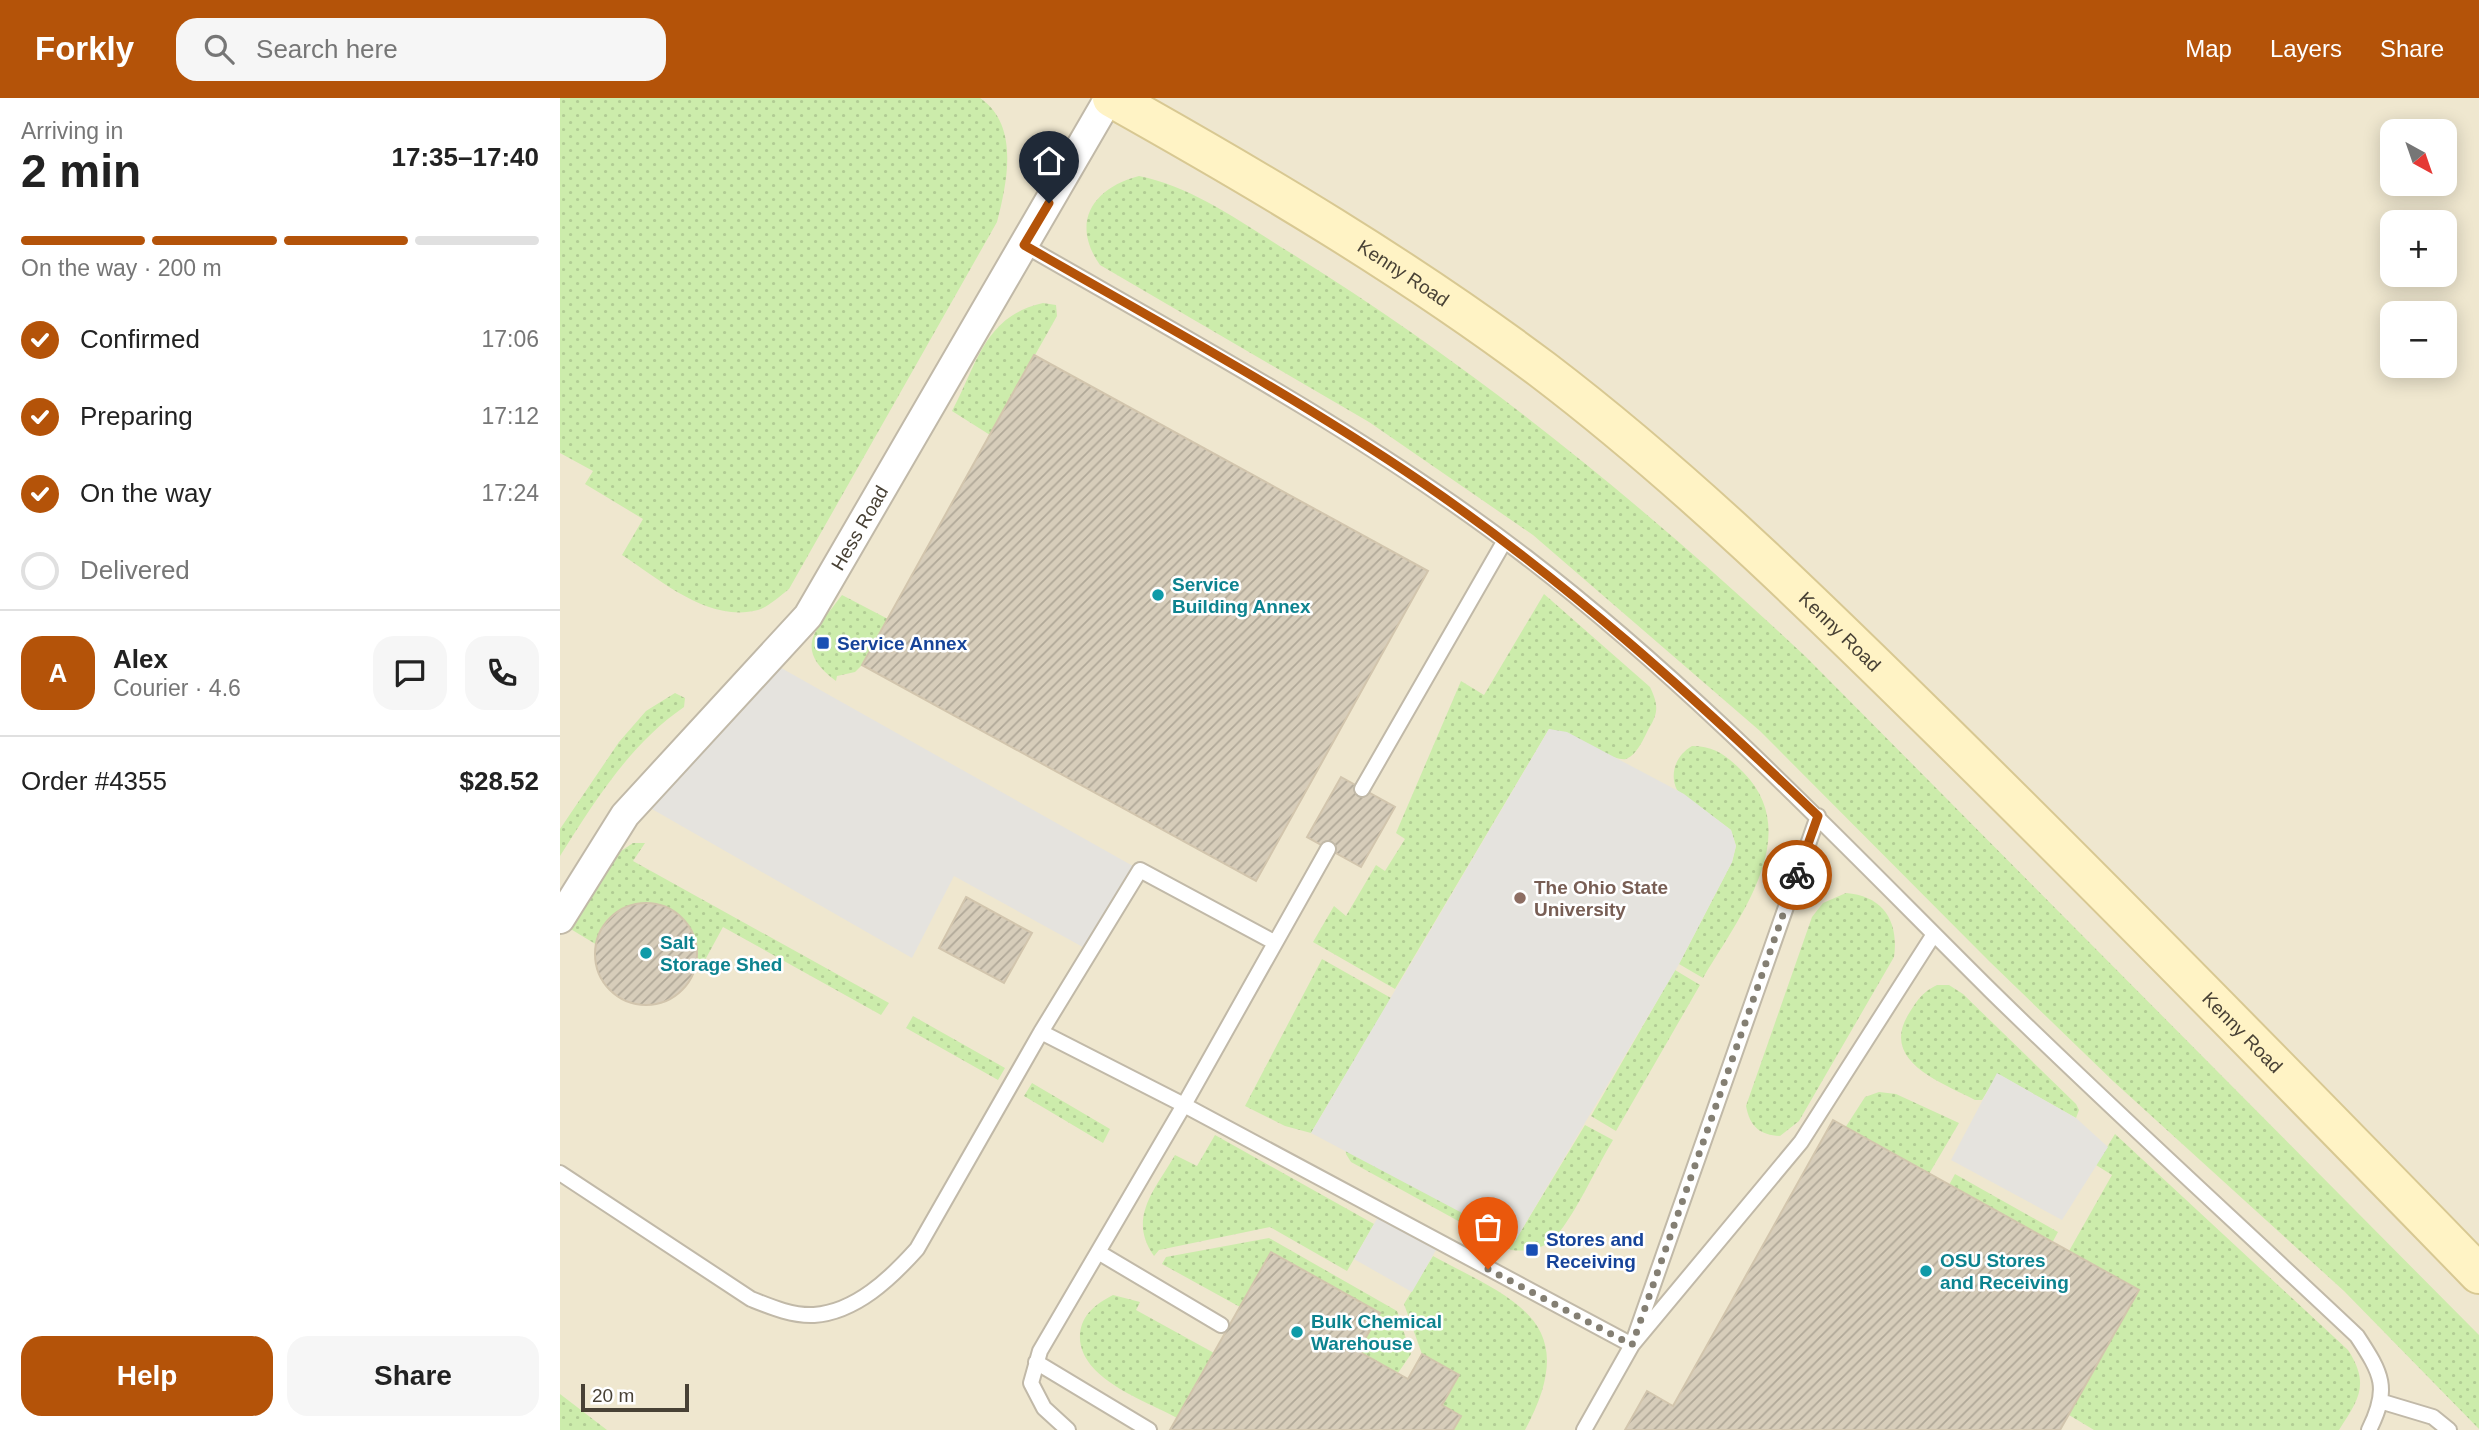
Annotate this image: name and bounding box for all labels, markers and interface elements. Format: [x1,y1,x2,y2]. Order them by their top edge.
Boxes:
search box [176,18,666,81]
text: Forkly [35,30,134,67]
icon: search [200,30,238,68]
text: Search here [256,34,398,64]
text: Map [2185,35,2232,62]
text: Layers [2270,35,2342,62]
text: Share [2380,35,2444,62]
text: Arriving in [21,118,123,144]
north arrow [2380,119,2457,196]
map controls [2380,119,2457,378]
pin [1019,131,1079,203]
text: 17:35–17:40 [392,142,539,172]
icon: home [1030,142,1068,180]
text: 2 min [21,145,141,197]
button: + [2380,210,2457,287]
street label: Kenny Road [1354,235,1453,310]
text: On the way · 200 m [21,255,222,281]
button: − [2380,301,2457,378]
icon: check [21,321,59,359]
text: Confirmed [80,324,200,354]
text: 17:06 [481,326,539,352]
icon: check [21,398,59,436]
text: Preparing [80,401,193,431]
text: 17:12 [481,403,539,429]
icon: check [21,475,59,513]
text: On the way [80,478,212,508]
text: 17:24 [481,480,539,506]
street label: Hess Road [827,482,892,574]
text: Delivered [80,555,190,585]
place label: Service Building Annex [1172,574,1311,617]
marker: Service Building Annex [1150,587,1166,603]
street label: Kenny Road [1795,587,1885,675]
place label: Service Annex [837,633,968,654]
marker: Service Annex [815,635,831,651]
button: chat [373,636,447,710]
button: phone [465,636,539,710]
text: Alex [113,644,168,674]
text: A [49,658,67,688]
text: Courier · 4.6 [113,675,241,701]
text: Order #4355 [21,766,167,796]
text: $28.52 [459,766,539,796]
courier [1762,840,1832,910]
icon: bike [1778,856,1816,894]
place label: The Ohio State University [1534,877,1668,920]
marker: The Ohio State University [1512,890,1528,906]
place label: Salt Storage Shed [660,932,782,975]
marker: Salt Storage Shed [638,945,654,961]
street label: Kenny Road [2198,987,2287,1077]
pin [1458,1197,1518,1269]
icon: bag [1469,1208,1507,1246]
place label: Stores and Receiving [1546,1229,1644,1272]
marker: Stores and Receiving [1524,1242,1540,1258]
place label: OSU Stores and Receiving [1940,1250,2069,1293]
marker: OSU Stores and Receiving [1918,1263,1934,1279]
place label: Bulk Chemical Warehouse [1311,1311,1442,1354]
marker: Bulk Chemical Warehouse [1289,1324,1305,1340]
button: Help [21,1336,273,1416]
button: Share [287,1336,539,1416]
scale bar [581,1381,690,1413]
text: 20 m [592,1385,634,1406]

